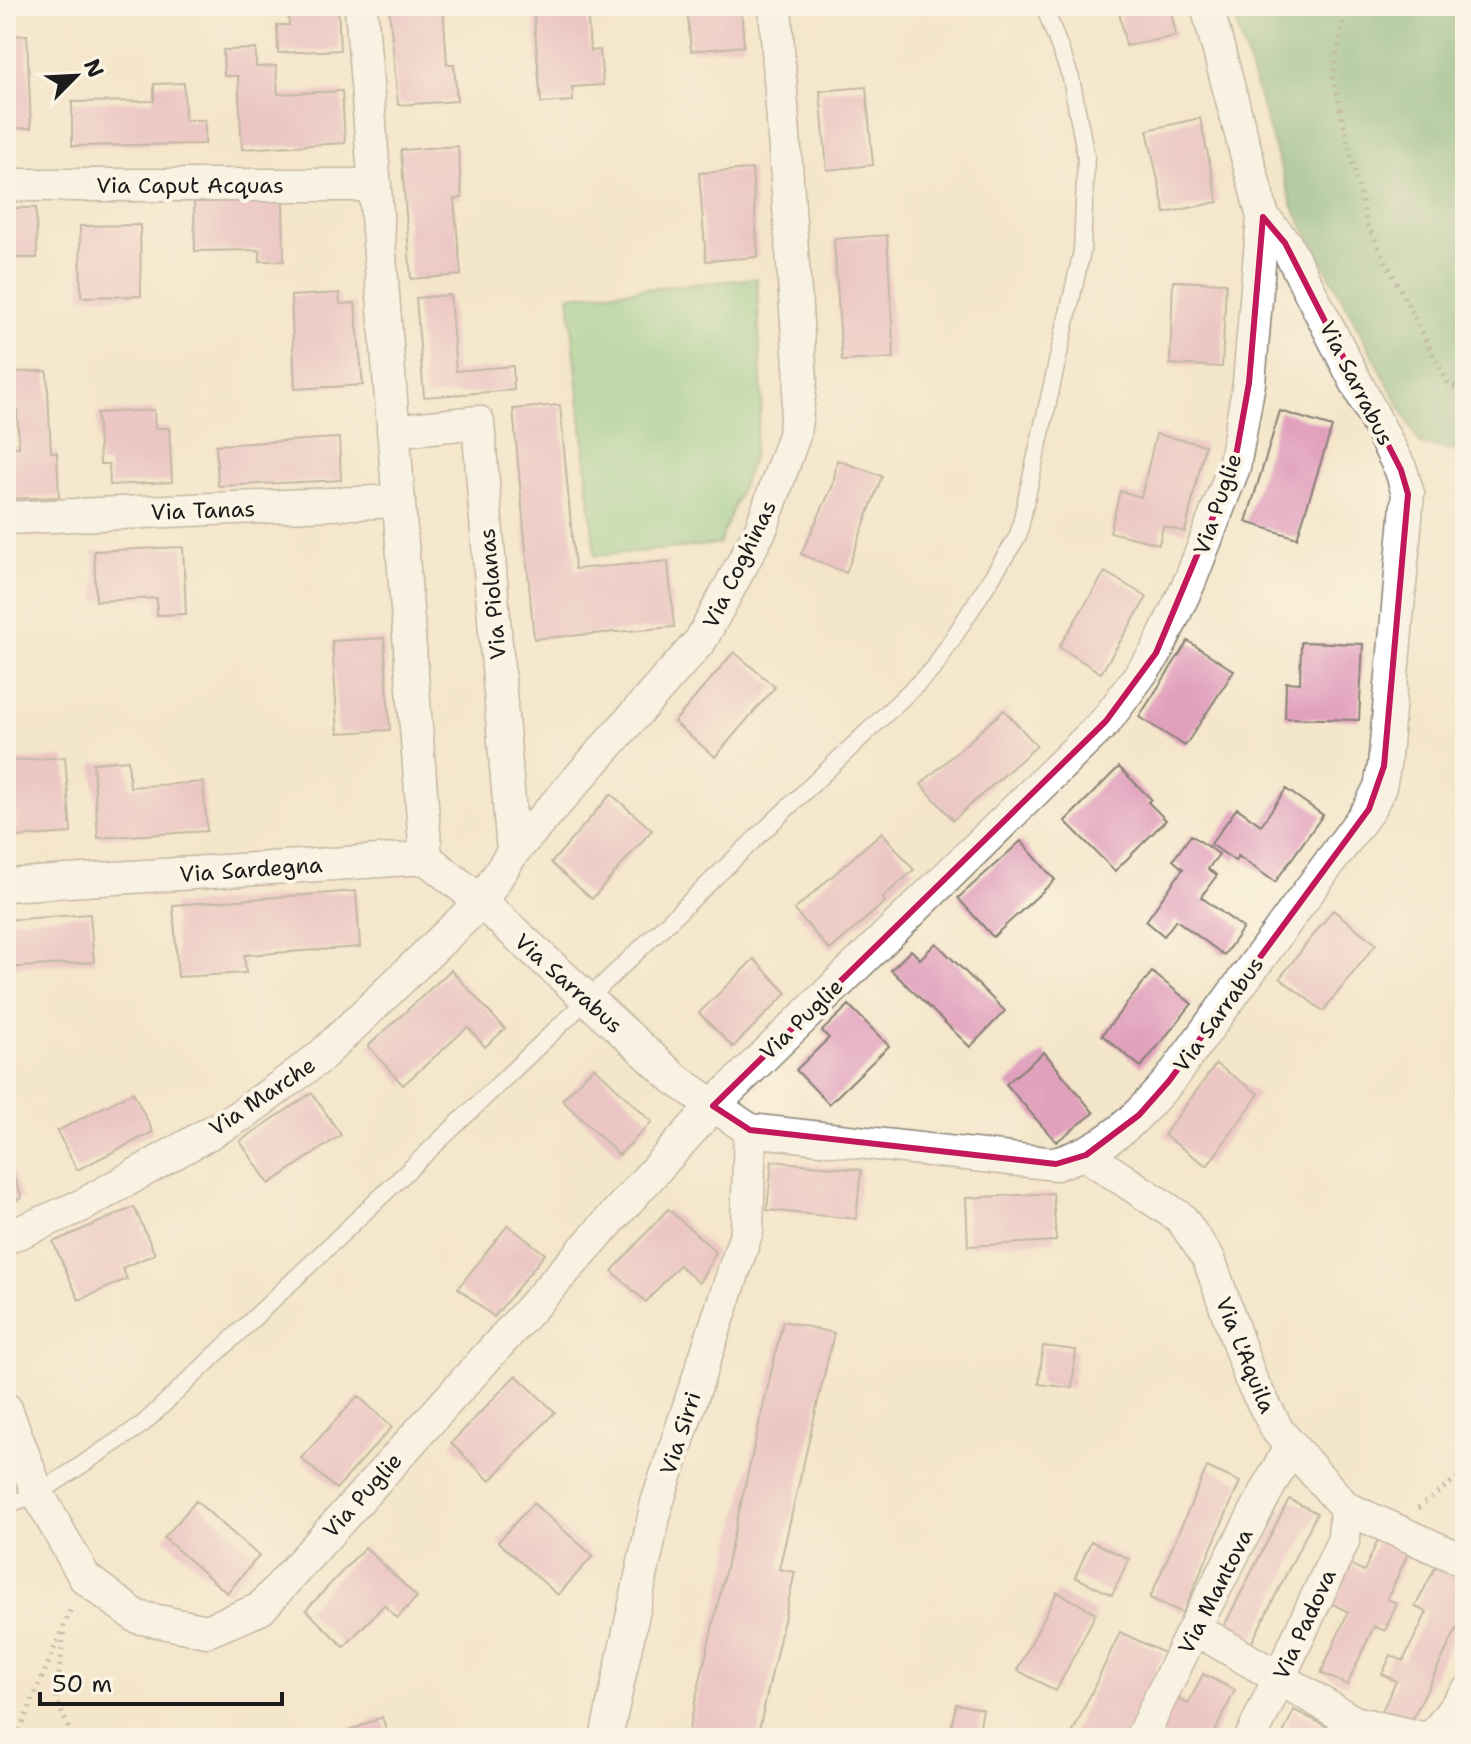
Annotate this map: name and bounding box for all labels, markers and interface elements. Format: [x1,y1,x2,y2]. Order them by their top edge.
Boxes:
north arrow [36,36,116,116]
text: N [77,54,111,82]
street label: Via Caput Acquas [96,171,284,200]
street label: Via Sarrabus [1313,316,1400,450]
street label: Via Puglie [1187,450,1248,559]
street label: Via Tanas [150,494,256,527]
street label: Via Coghinas [696,495,783,633]
street label: Via Piolanas [472,527,513,661]
street label: Via Sardegna [179,850,324,889]
street label: Via Sarrabus [508,927,629,1040]
street label: Via Sarrabus [1167,951,1270,1078]
street label: Via Puglie [753,972,849,1066]
street label: Via Marche [204,1050,321,1143]
street label: Via L'Aquila [1209,1293,1282,1418]
street label: Via Sirri [653,1388,708,1478]
street label: Via Puglie [316,1447,408,1544]
street label: Via Mantova [1171,1523,1260,1659]
street label: Via Padova [1266,1564,1343,1684]
scale bar [40,1656,282,1706]
text: 50 m [52,1668,112,1700]

